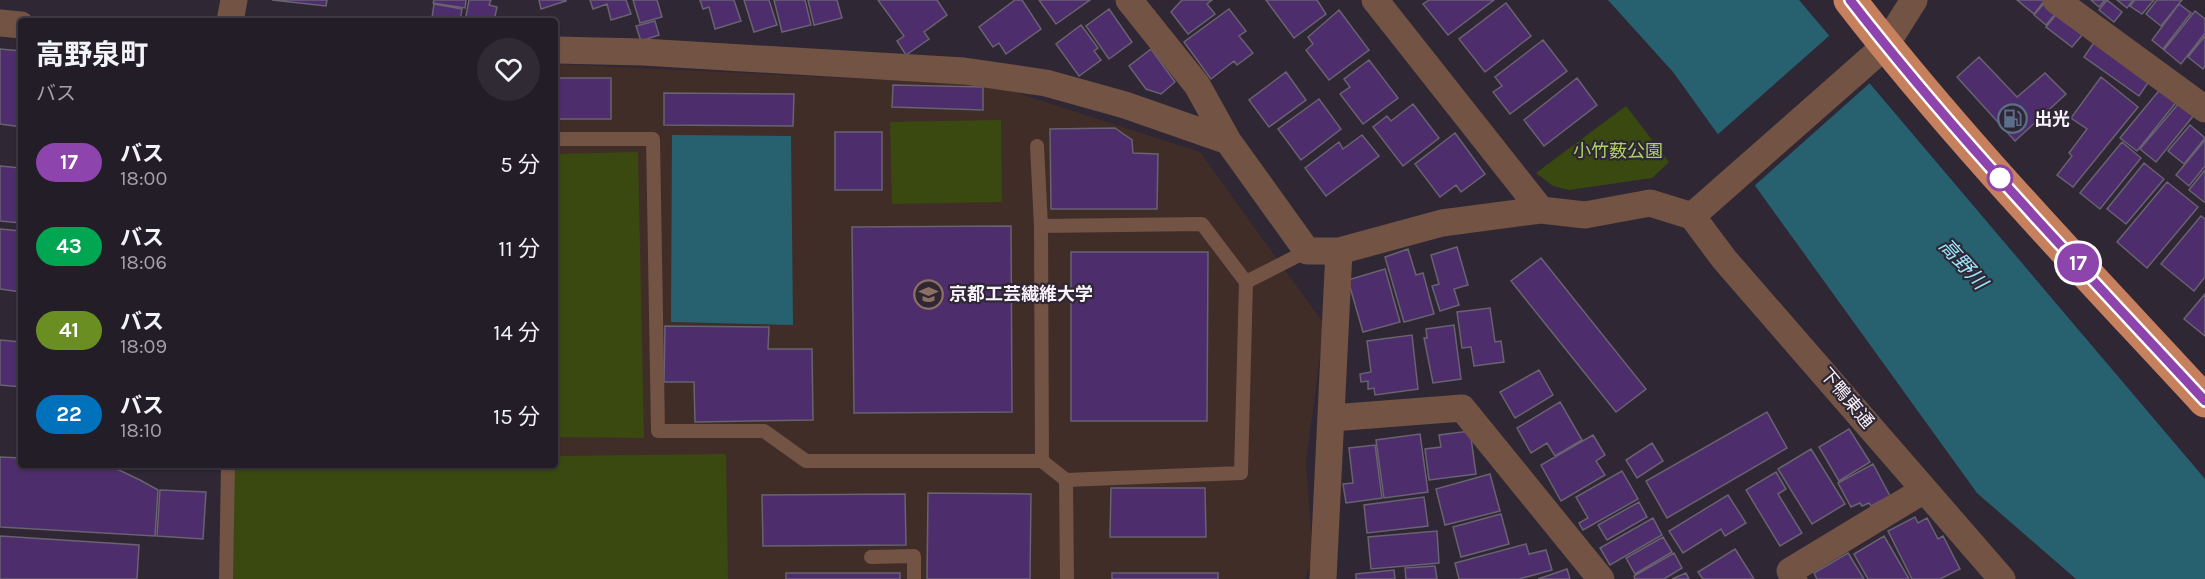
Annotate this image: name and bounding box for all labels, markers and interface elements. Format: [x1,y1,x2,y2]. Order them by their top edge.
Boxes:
text: 高野泉町 [36,38,148,71]
button: heart [477,38,540,101]
text: バス [36,82,76,105]
fuel station icon: 出光 [1997,103,2029,135]
place label: 出光 [2034,108,2070,130]
park label: 小竹薮公園 [1573,140,1663,162]
text: バス [120,141,164,167]
text: 17 [60,150,78,174]
text: 5 分 [500,152,540,178]
unlabelled marker [1987,165,2013,191]
text: 18:00 [120,167,167,190]
text: バス [120,225,164,251]
text: 43 [56,234,82,258]
water label: 高野川 [1934,234,1993,295]
text: 11 分 [498,236,540,262]
line badge: 17 [2051,244,2105,282]
text: 18:06 [120,251,167,274]
text: 17 [2069,251,2087,275]
school or university icon: 京都工芸繊維大学 [912,278,944,310]
place label: 京都工芸繊維大学 [949,283,1093,305]
text: バス [120,309,164,335]
text: 41 [59,318,79,342]
text: 14 分 [493,320,540,346]
text: 18:09 [120,335,167,358]
street label: 下鴨東通 [1815,363,1879,433]
text: バス [120,393,164,419]
text: 22 [56,402,82,426]
text: 15 分 [493,404,540,430]
text: 18:10 [120,419,162,442]

